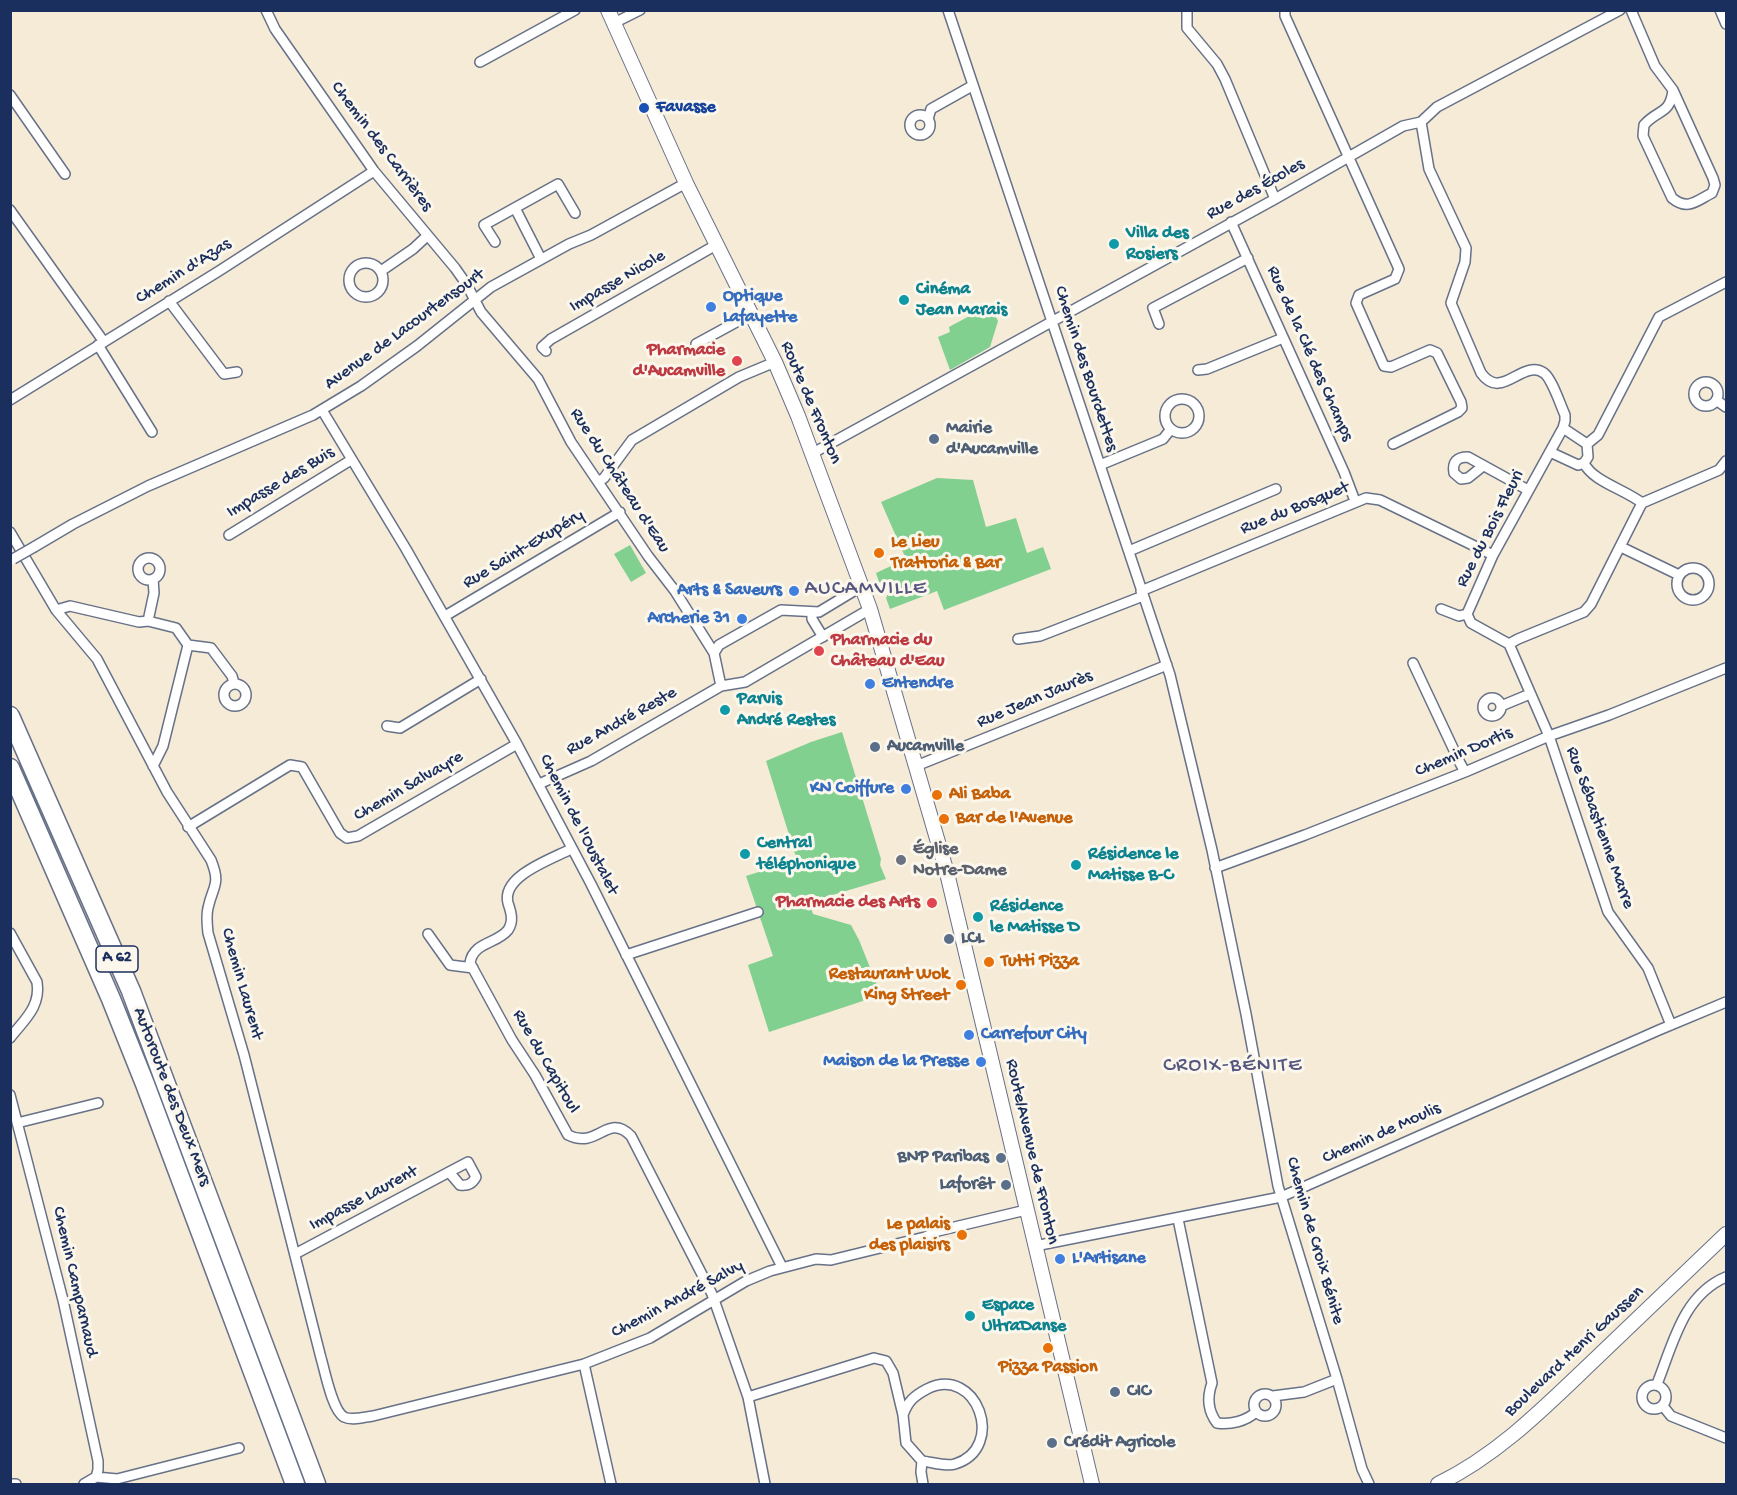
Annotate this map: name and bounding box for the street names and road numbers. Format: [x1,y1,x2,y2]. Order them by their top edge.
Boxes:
street label: Chemin des Carrières [325,78,437,216]
street label: Rue des Écoles [1203,154,1309,226]
street label: Chemin d'Azas [132,234,236,310]
street label: Impasse Nicole [566,246,670,318]
street label: Rue de la Clé des Champs [1261,263,1357,445]
street label: Avenue de Lacourtensourt [321,265,489,395]
street label: Chemin des Bourdettes [1048,284,1122,454]
street label: Route de Fronton [774,339,846,467]
street label: Rue du Château d'Eau [564,405,674,557]
street label: Impasse des Buis [223,442,339,524]
street label: Rue du Bois Fleuri [1452,467,1530,591]
street label: Rue du Bosquet [1237,477,1353,541]
street label: Rue Saint-Exupéry [459,505,589,595]
street label: Rue Jean Jaurès [974,666,1096,734]
street label: Rue André Reste [563,683,681,761]
street label: Chemin Dortis [1412,723,1516,783]
street label: Rue Sébastienne Marre [1560,744,1638,912]
street label: Chemin Salvayre [350,747,468,827]
street label: Chemin de l'Oustalet [533,751,623,899]
street label: Chemin Laurent [215,926,267,1042]
road number: A 62 [96,946,138,972]
street label: Autoroute des Deux Mers [127,1005,215,1189]
street label: Rue du Capitoul [507,1006,583,1118]
street label: Route/Avenue de Fronton [999,1057,1063,1247]
street label: Chemin de Moulis [1320,1098,1444,1170]
street label: Chemin de Croix Bénite [1280,1155,1348,1327]
street label: Impasse Laurent [306,1161,422,1237]
street label: Chemin Camparnaud [46,1205,102,1359]
street label: Chemin André Salvy [608,1256,748,1344]
street label: Boulevard Henri Gaussen [1501,1282,1649,1422]

